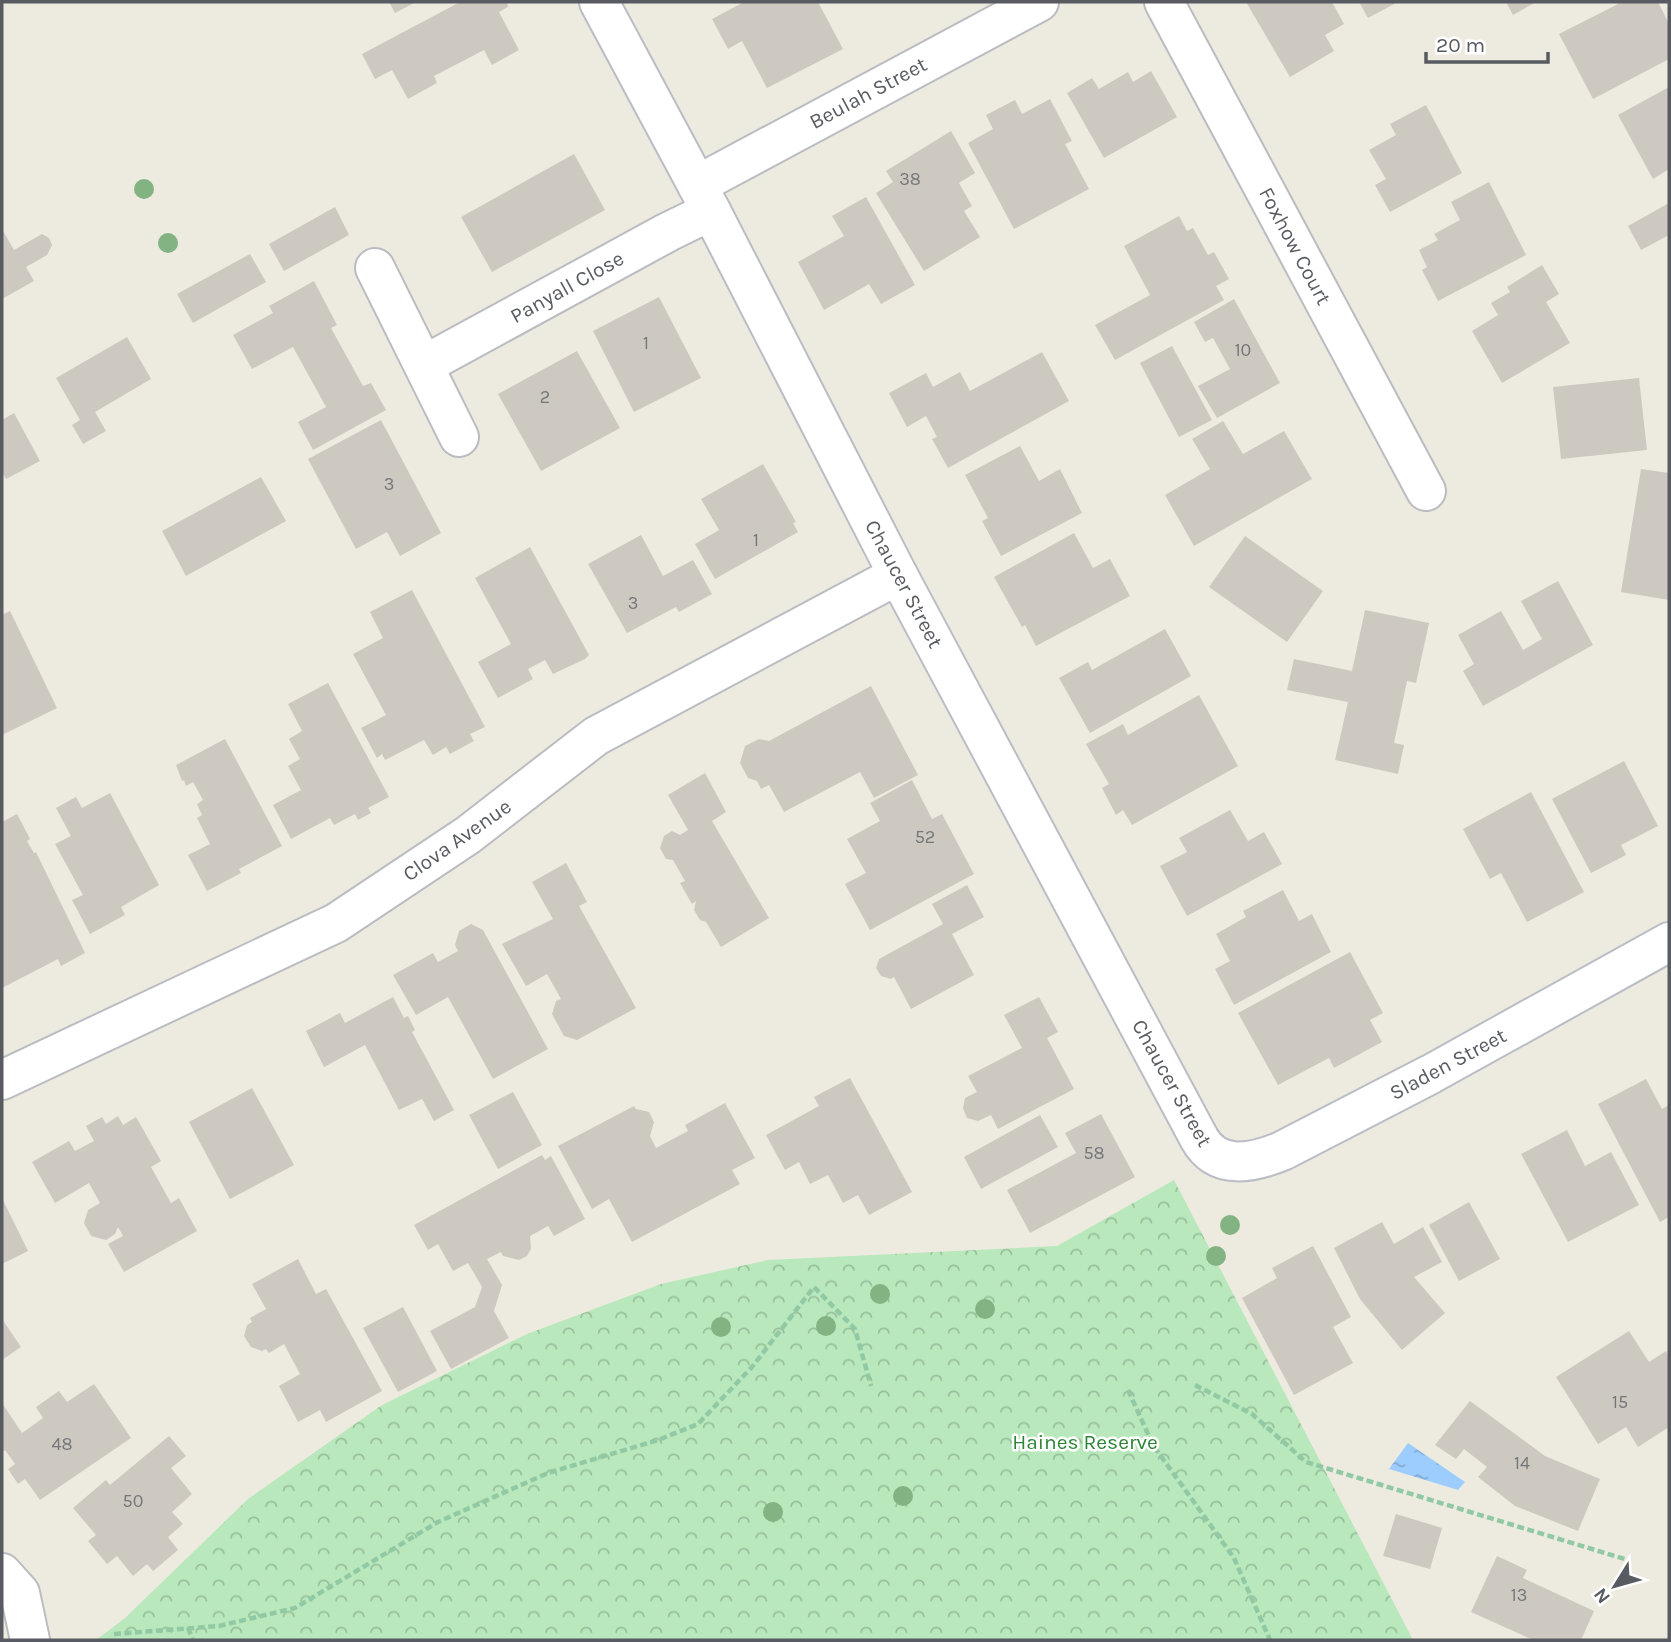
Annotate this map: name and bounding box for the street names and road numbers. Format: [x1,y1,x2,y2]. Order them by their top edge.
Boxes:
street label: Beulah Street [805,52,931,134]
street label: Foxhow Court [1254,183,1336,309]
street label: Panyall Close [506,246,628,328]
street label: Chaucer Street [860,516,948,652]
street label: Clova Avenue [398,794,516,886]
street label: Chaucer Street [1127,1015,1217,1151]
street label: Sladen Street [1386,1023,1511,1105]

